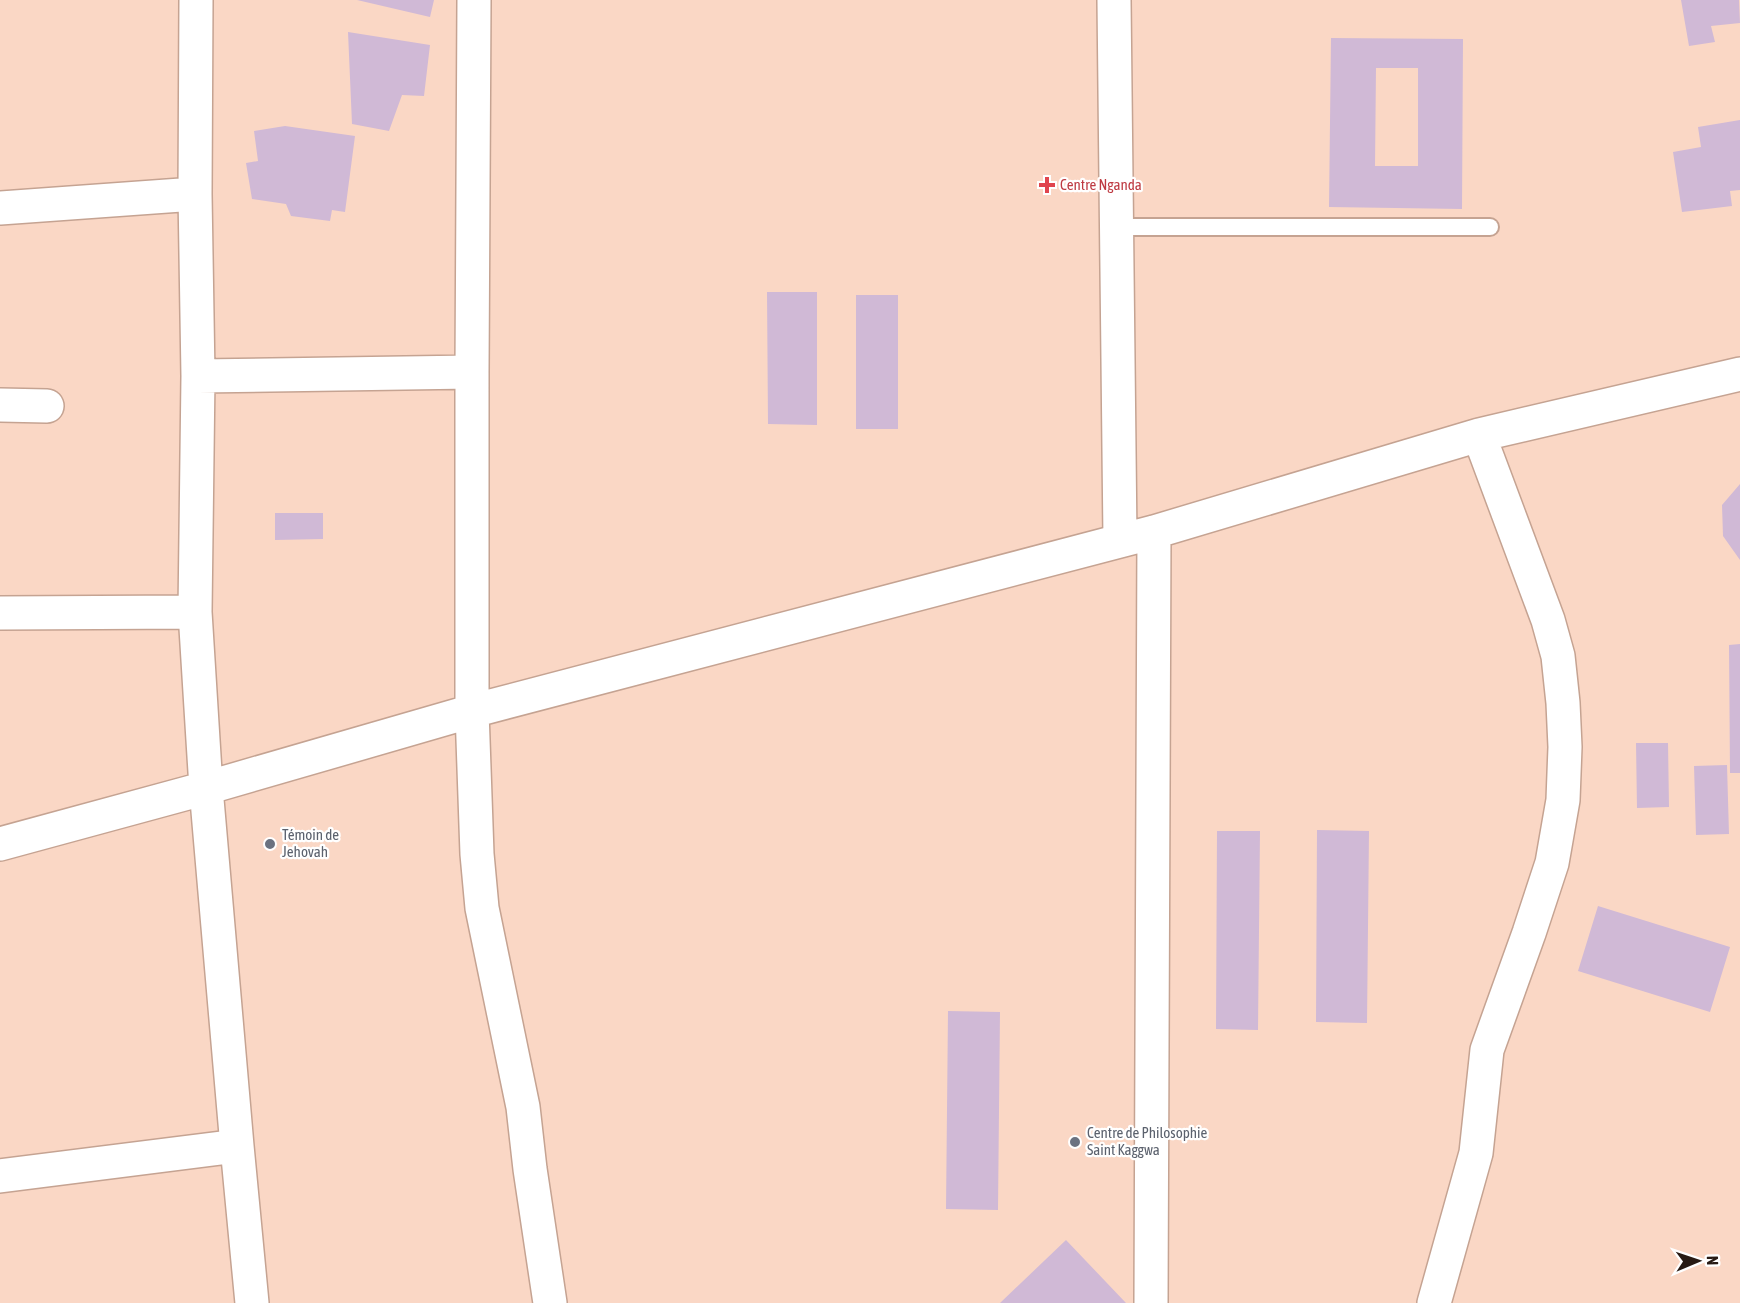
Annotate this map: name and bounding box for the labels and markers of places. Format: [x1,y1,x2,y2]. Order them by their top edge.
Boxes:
marker: Centre Nganda [1038,176,1056,194]
place label: Centre Nganda [1060,176,1142,193]
place label: Témoin de Jehovah [282,826,339,860]
marker: Témoin de Jehovah [263,837,277,851]
place label: Centre de Philosophie Saint Kaggwa [1087,1124,1208,1158]
marker: Centre de Philosophie Saint Kaggwa [1068,1135,1082,1149]

